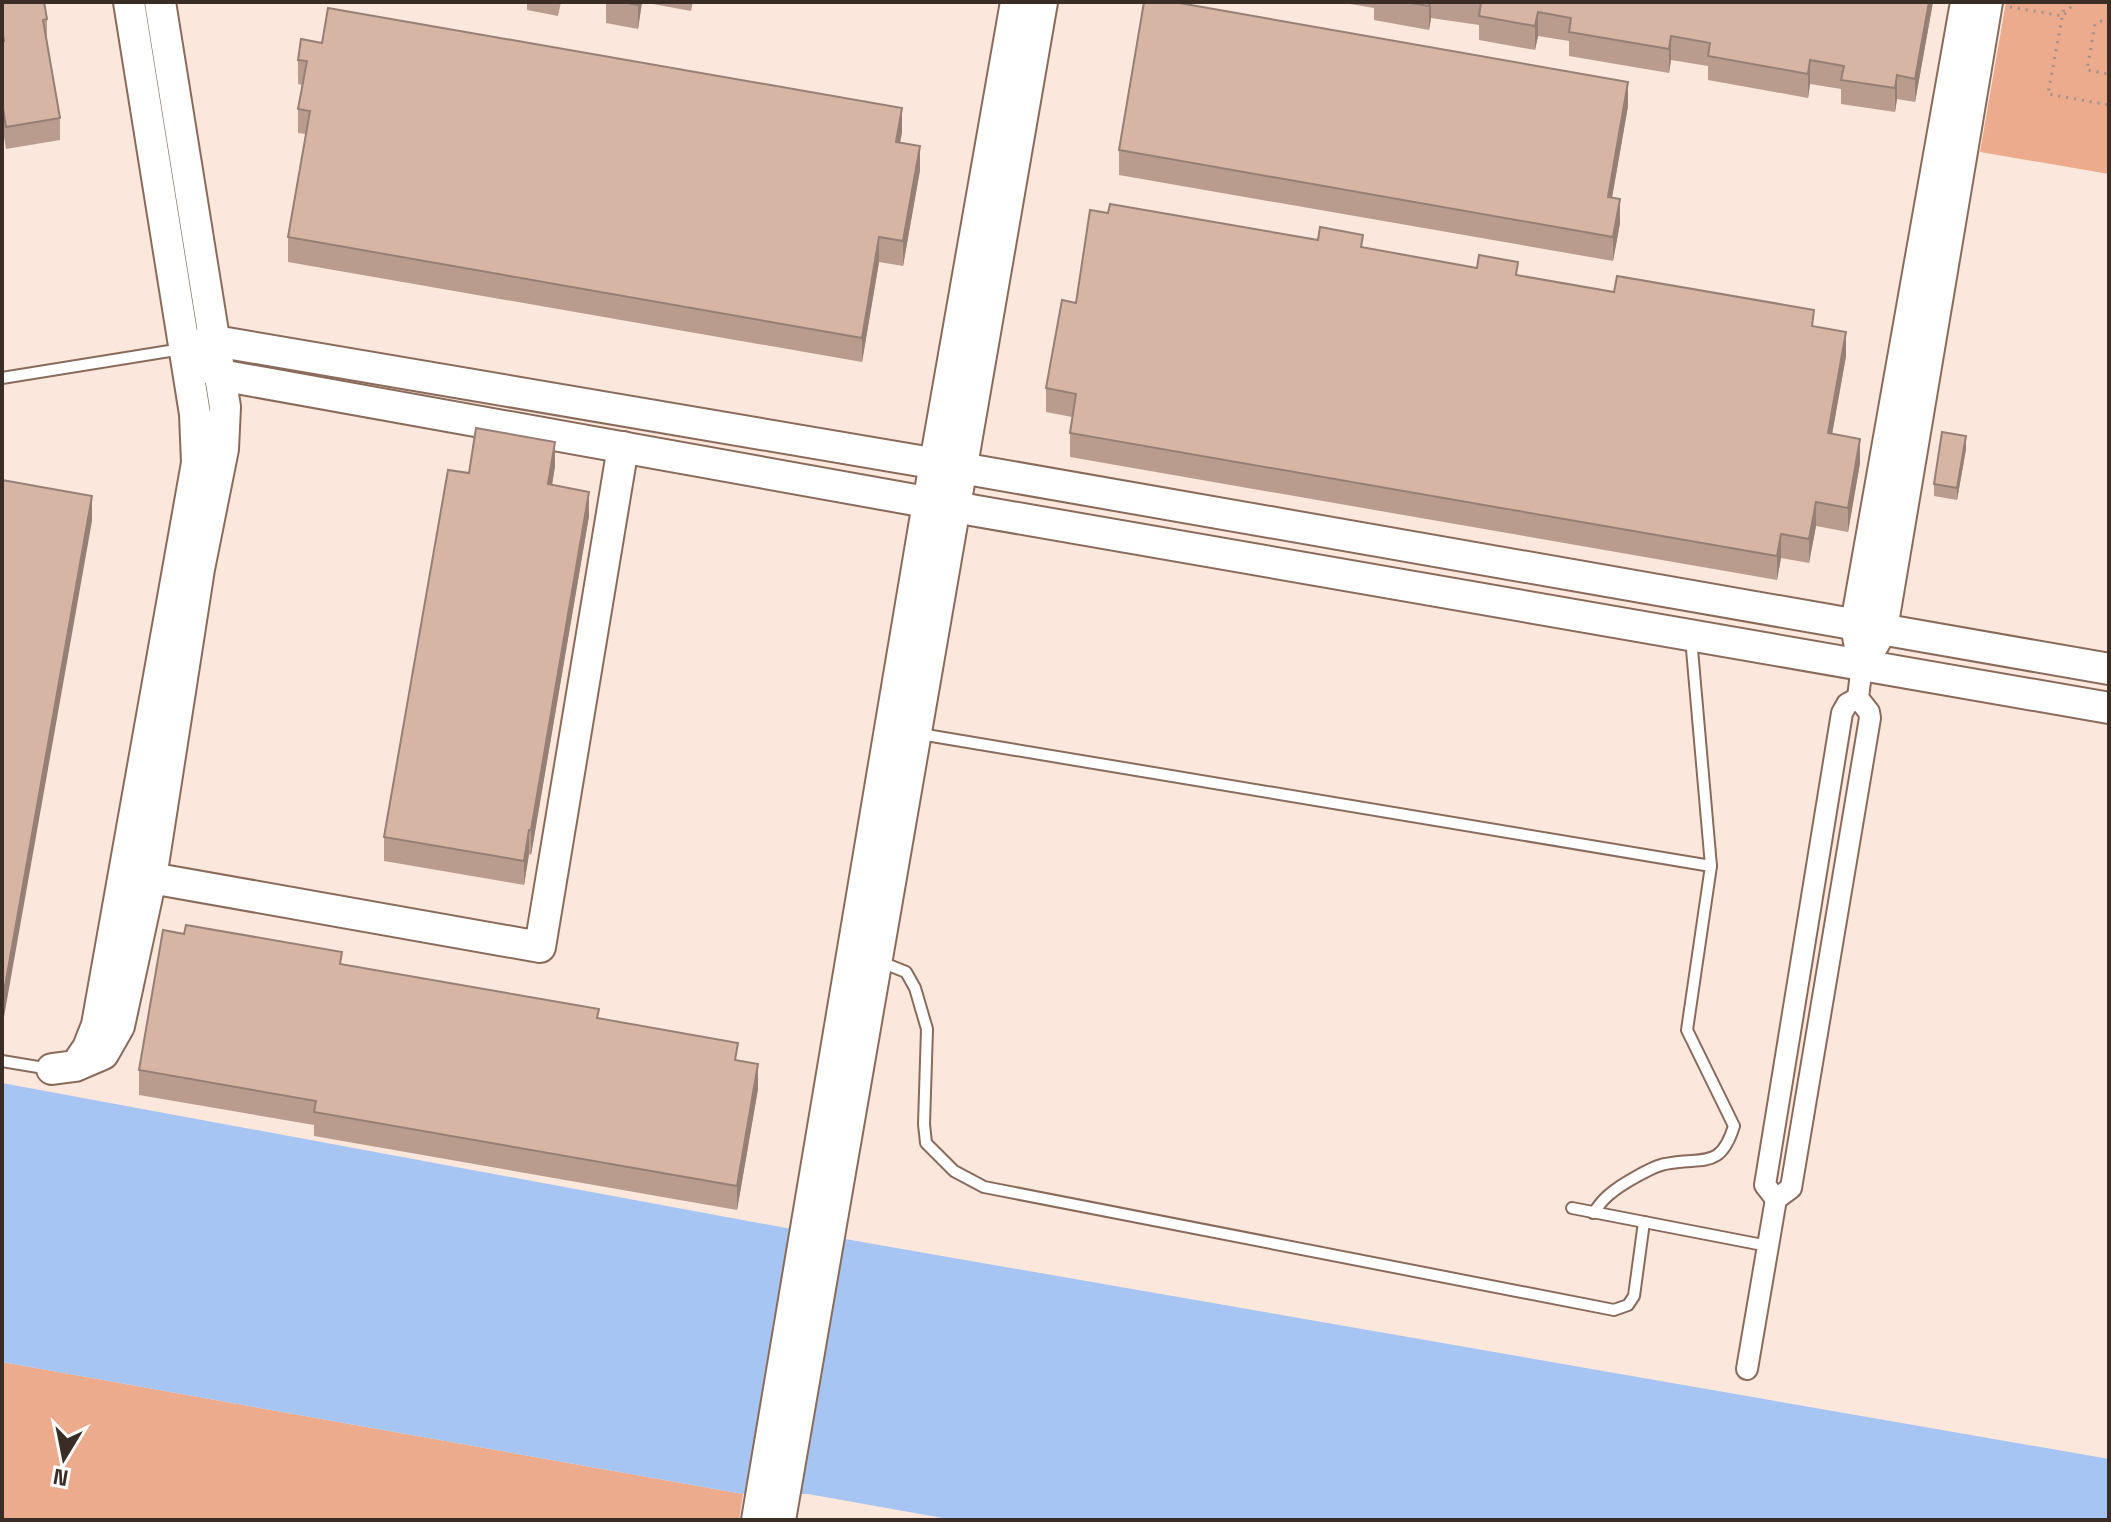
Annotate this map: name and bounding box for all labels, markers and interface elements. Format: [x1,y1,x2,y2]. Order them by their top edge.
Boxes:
north arrow [24,1418,104,1498]
text: N [51,1463,70,1493]

